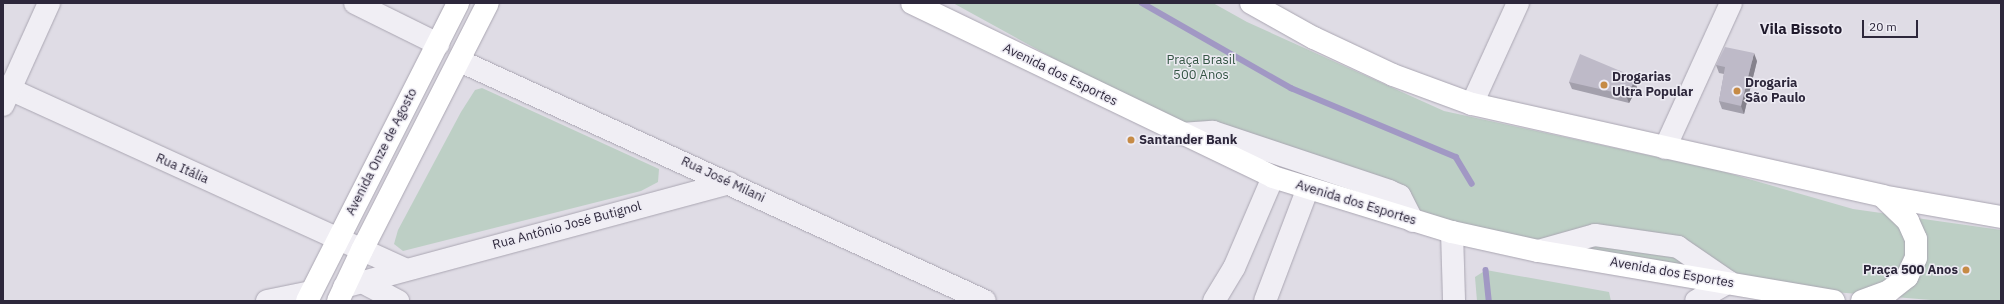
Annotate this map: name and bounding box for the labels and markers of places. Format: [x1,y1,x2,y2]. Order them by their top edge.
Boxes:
place label: Drogarias Ultra Popular [1612,70,1693,101]
place label: Drogaria São Paulo [1745,76,1806,107]
marker: Drogarias Ultra Popular [1599,80,1609,90]
marker: Drogaria São Paulo [1732,86,1742,96]
place label: Santander Bank [1139,132,1237,148]
marker: Santander Bank [1126,135,1136,145]
place label: Praça 500 Anos [1863,262,1958,278]
marker: Praça 500 Anos [1961,265,1971,275]

